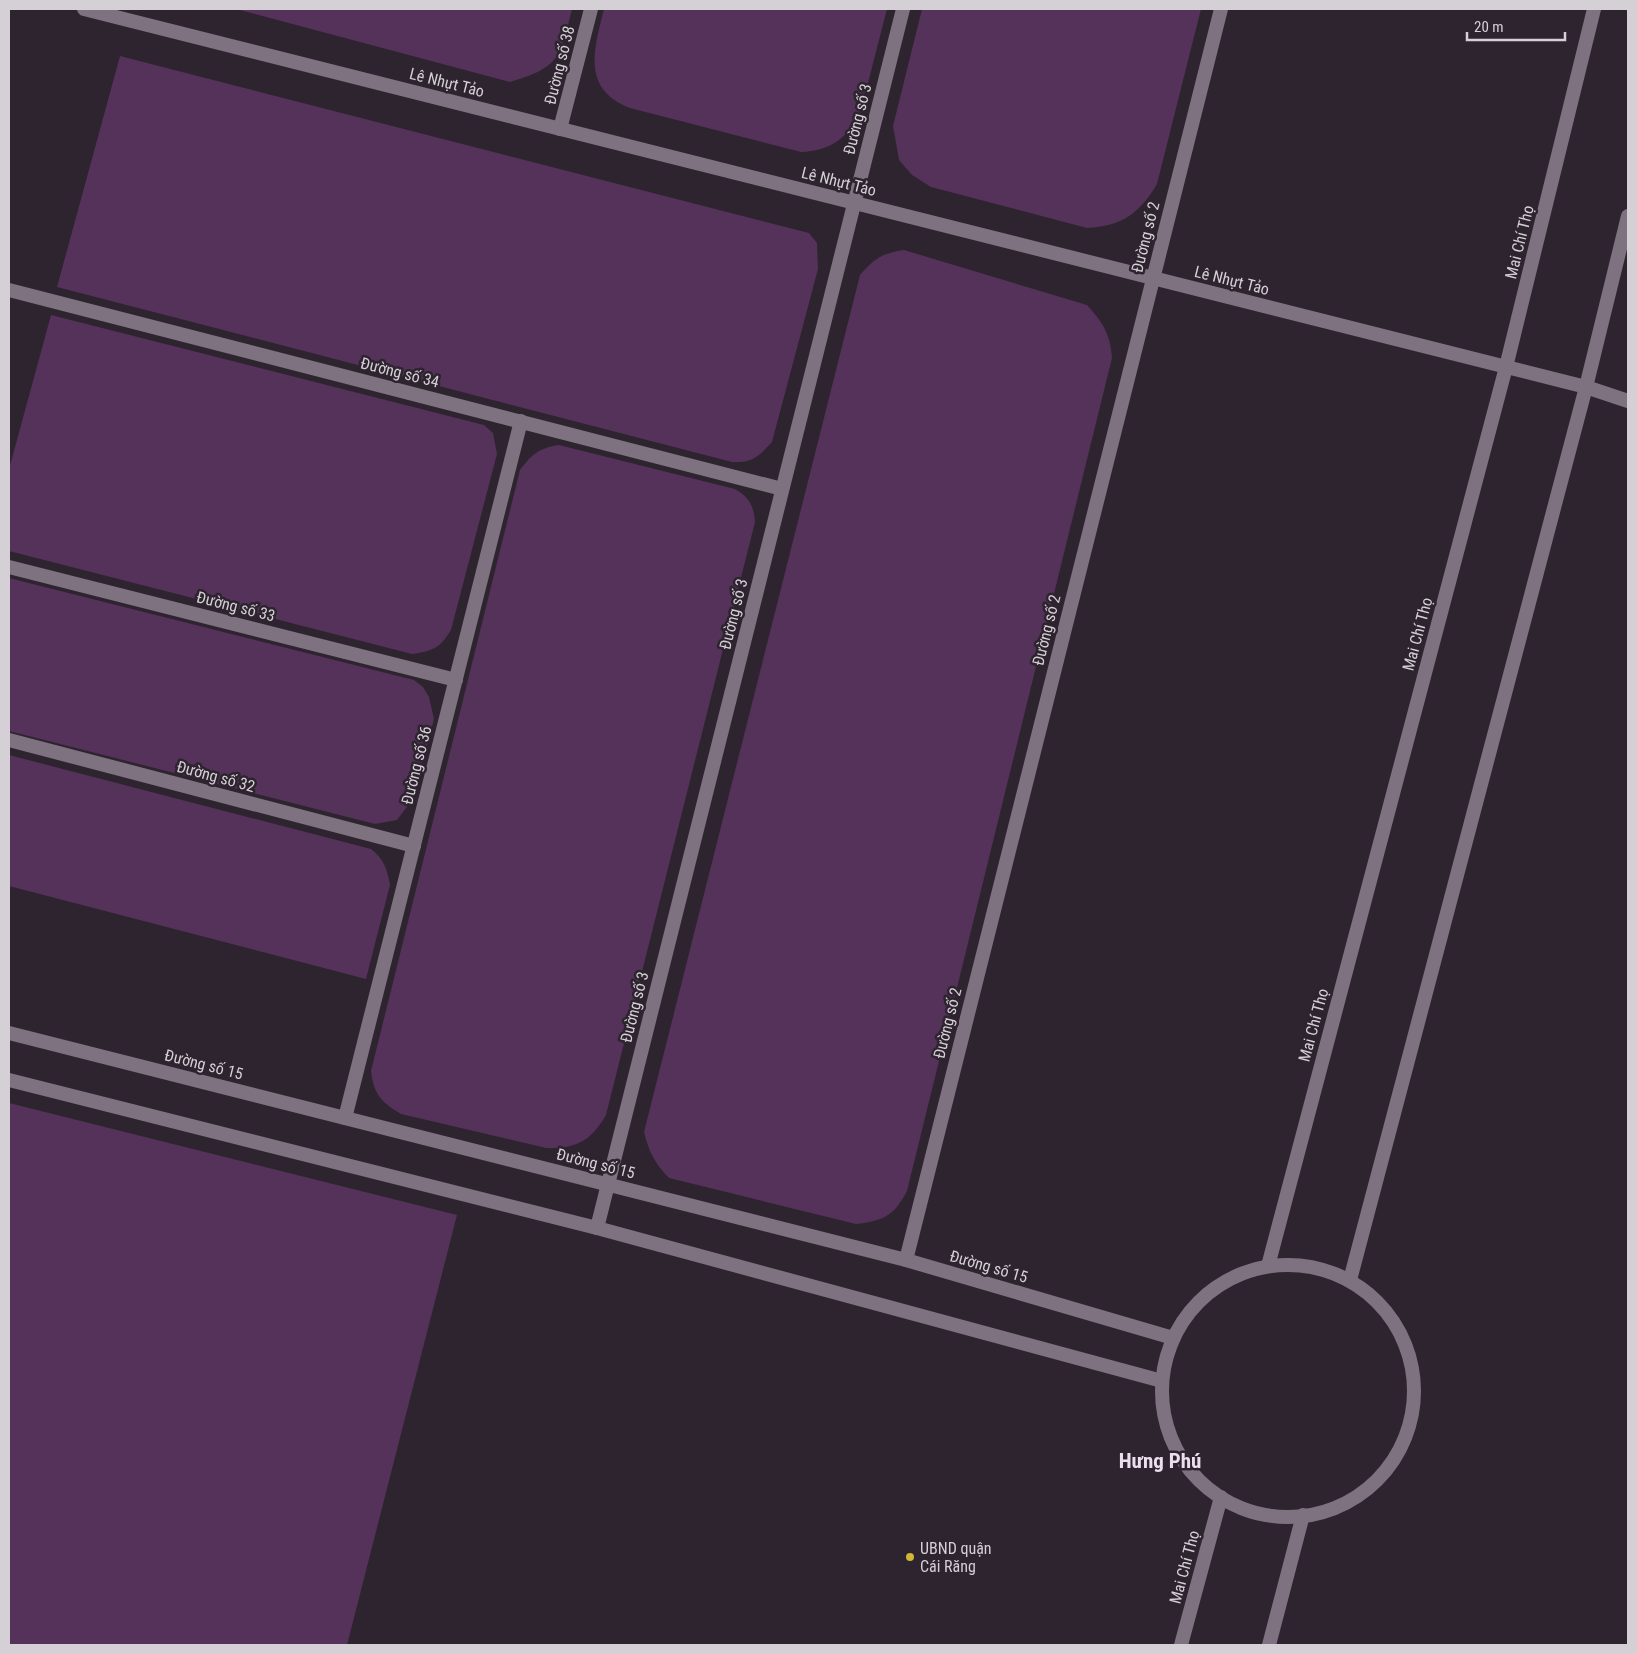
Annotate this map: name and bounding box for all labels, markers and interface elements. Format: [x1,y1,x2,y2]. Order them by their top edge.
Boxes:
scale bar [1467,10,1564,42]
text: 20 m [1474,18,1504,36]
street label: Đường số 38 [541,24,578,106]
street label: Lê Nhựt Tảo [407,64,486,101]
street label: Đường số 3 [840,82,875,157]
street label: Lê Nhựt Tảo [799,163,878,200]
street label: Đường số 2 [1128,200,1163,275]
street label: Mai Chí Thọ [1501,203,1538,281]
street label: Lê Nhựt Tảo [1192,262,1271,299]
street label: Đường số 34 [359,354,441,391]
street label: Đường số 3 [716,577,751,652]
street label: Đường số 33 [195,588,277,625]
street label: Đường số 2 [1029,593,1064,668]
street label: Mai Chí Thọ [1399,595,1436,673]
street label: Đường số 36 [398,724,435,806]
street label: Đường số 32 [175,757,257,796]
street label: Đường số 3 [617,970,652,1045]
street label: Đường số 2 [930,986,965,1061]
street label: Mai Chí Thọ [1295,986,1332,1064]
street label: Đường số 15 [163,1046,245,1083]
street label: Đường số 15 [555,1145,637,1182]
street label: Đường số 15 [948,1246,1030,1287]
district label: Hưng Phú [1119,1449,1201,1473]
street label: Mai Chí Thọ [1166,1528,1203,1606]
place label: UBND quận Cái Răng [920,1539,992,1576]
marker: UBND quận Cái Răng [904,1551,916,1563]

